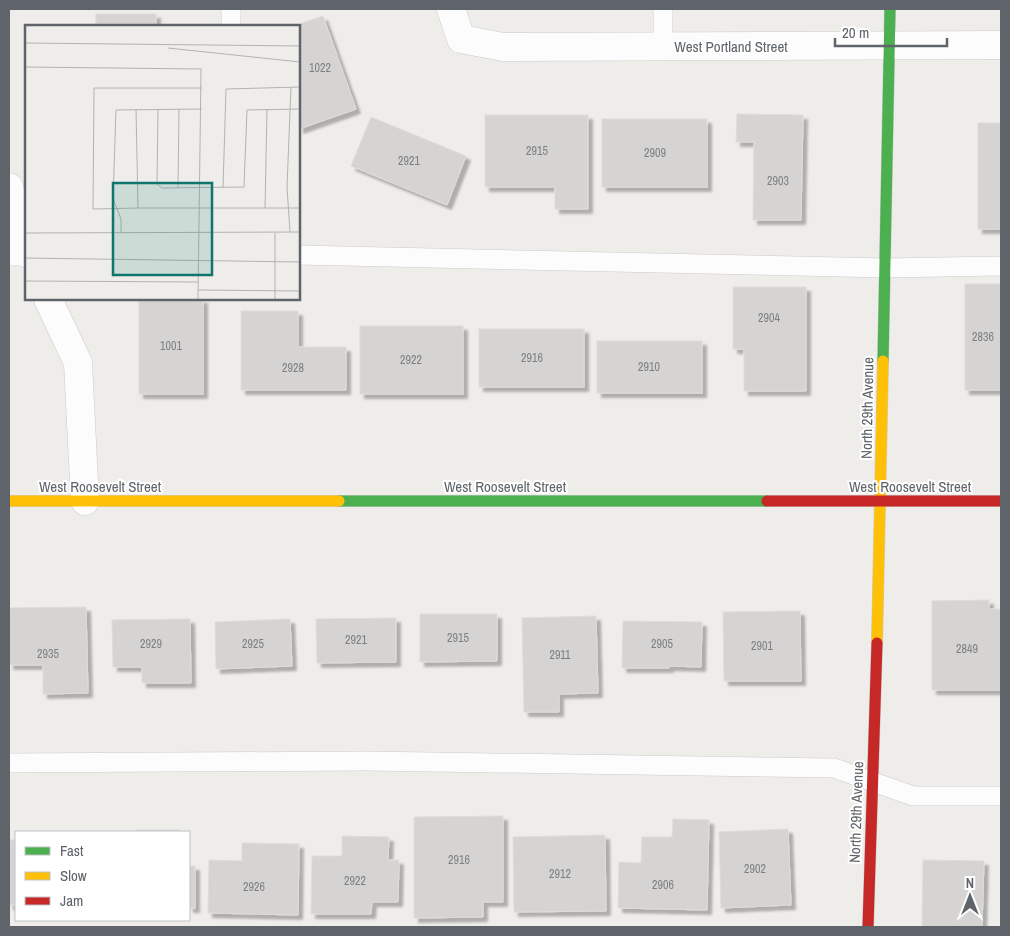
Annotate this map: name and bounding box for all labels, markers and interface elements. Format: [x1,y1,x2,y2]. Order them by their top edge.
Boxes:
scale bar [835,15,948,47]
text: 20 m [842,22,869,43]
inset map [25,25,300,300]
street label: West Portland Street [674,36,788,57]
house number: 1022 [309,60,331,76]
house number: 2915 [526,143,548,159]
house number: 2909 [644,145,666,161]
house number: 2921 [398,153,420,169]
house number: 2903 [767,173,789,189]
house number: 2904 [758,310,780,326]
house number: 2836 [972,329,994,345]
house number: 1001 [160,338,182,354]
house number: 2916 [521,350,543,366]
house number: 2922 [400,352,422,368]
street label: North 29th Avenue [856,357,878,459]
house number: 2910 [638,359,660,375]
house number: 2928 [282,360,304,376]
street label: West Roosevelt Street [39,476,162,497]
street label: West Roosevelt Street [444,476,567,497]
street label: West Roosevelt Street [849,476,972,497]
house number: 2915 [447,630,469,646]
house number: 2921 [345,632,367,648]
house number: 2929 [140,636,162,652]
house number: 2925 [242,636,264,652]
house number: 2905 [651,636,673,652]
house number: 2901 [751,638,773,654]
house number: 2849 [956,641,978,657]
house number: 2935 [37,646,59,662]
house number: 2911 [549,647,571,663]
street label: North 29th Avenue [844,761,868,863]
legend [15,831,190,921]
text: Fast [60,840,84,861]
house number: 2916 [448,852,470,868]
house number: 2902 [744,861,766,877]
text: Slow [60,865,87,886]
house number: 2912 [549,866,571,882]
north arrow [945,871,995,921]
house number: 2922 [344,873,366,889]
text: N [966,874,974,892]
house number: 2906 [652,877,674,893]
house number: 2926 [243,879,265,895]
text: Jam [60,890,83,911]

